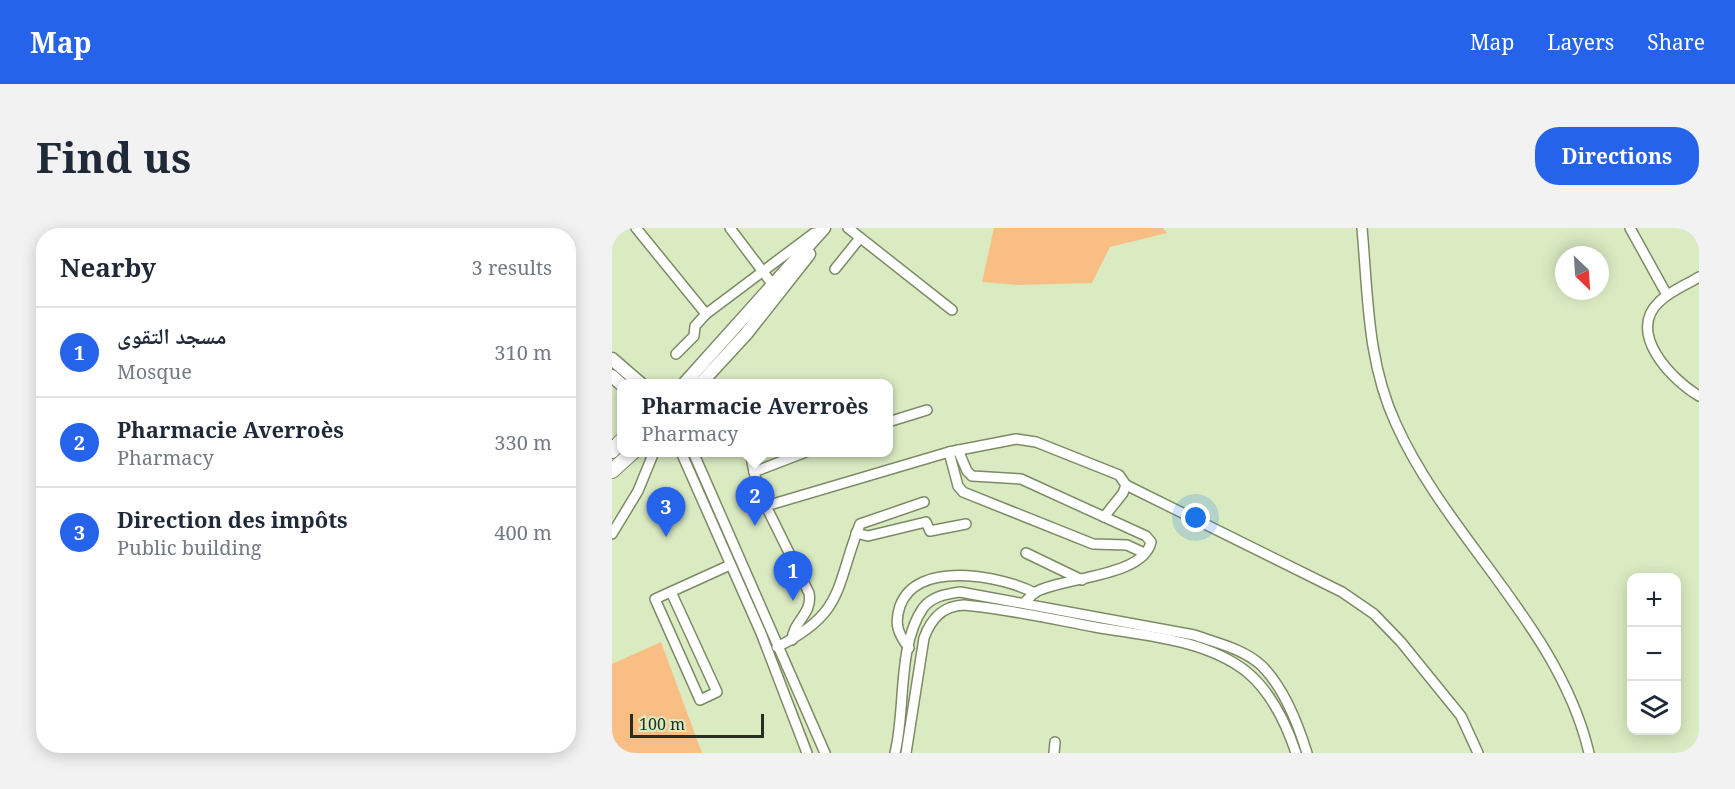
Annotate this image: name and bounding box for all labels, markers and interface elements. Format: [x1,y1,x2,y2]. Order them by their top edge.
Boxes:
text: Map [30,23,92,61]
text: Map [1470,28,1514,56]
text: Layers [1547,28,1614,56]
text: Share [1647,28,1705,56]
button: Directions [1535,127,1699,185]
text: Find us [36,128,191,185]
north arrow [1555,246,1609,300]
text: Nearby [60,249,156,285]
text: 3 results [472,254,552,281]
text: مسجد التقوى [117,320,226,350]
text: 1 [74,339,85,366]
text: 310 m [494,339,552,366]
text: Mosque [117,358,192,385]
popup [617,379,893,457]
text: Pharmacie Averroès [642,390,868,420]
text: Pharmacie Averroès [117,414,344,444]
text: Pharmacy [642,420,738,447]
text: 2 [74,429,85,456]
text: 330 m [494,429,552,456]
text: Pharmacy [117,444,214,471]
pin: 2 [736,476,774,526]
pin: 3 [646,488,686,537]
your location [1181,503,1210,532]
text: Direction des impôts [117,504,348,534]
text: 3 [74,519,85,546]
text: 400 m [494,519,552,546]
text: Public building [117,534,262,561]
pin: 1 [774,552,813,601]
map controls [1627,573,1681,735]
button: + [1627,573,1681,627]
button: − [1627,627,1681,681]
button: layers [1627,681,1681,735]
scale bar [630,711,764,738]
text: 100 m [639,713,685,735]

